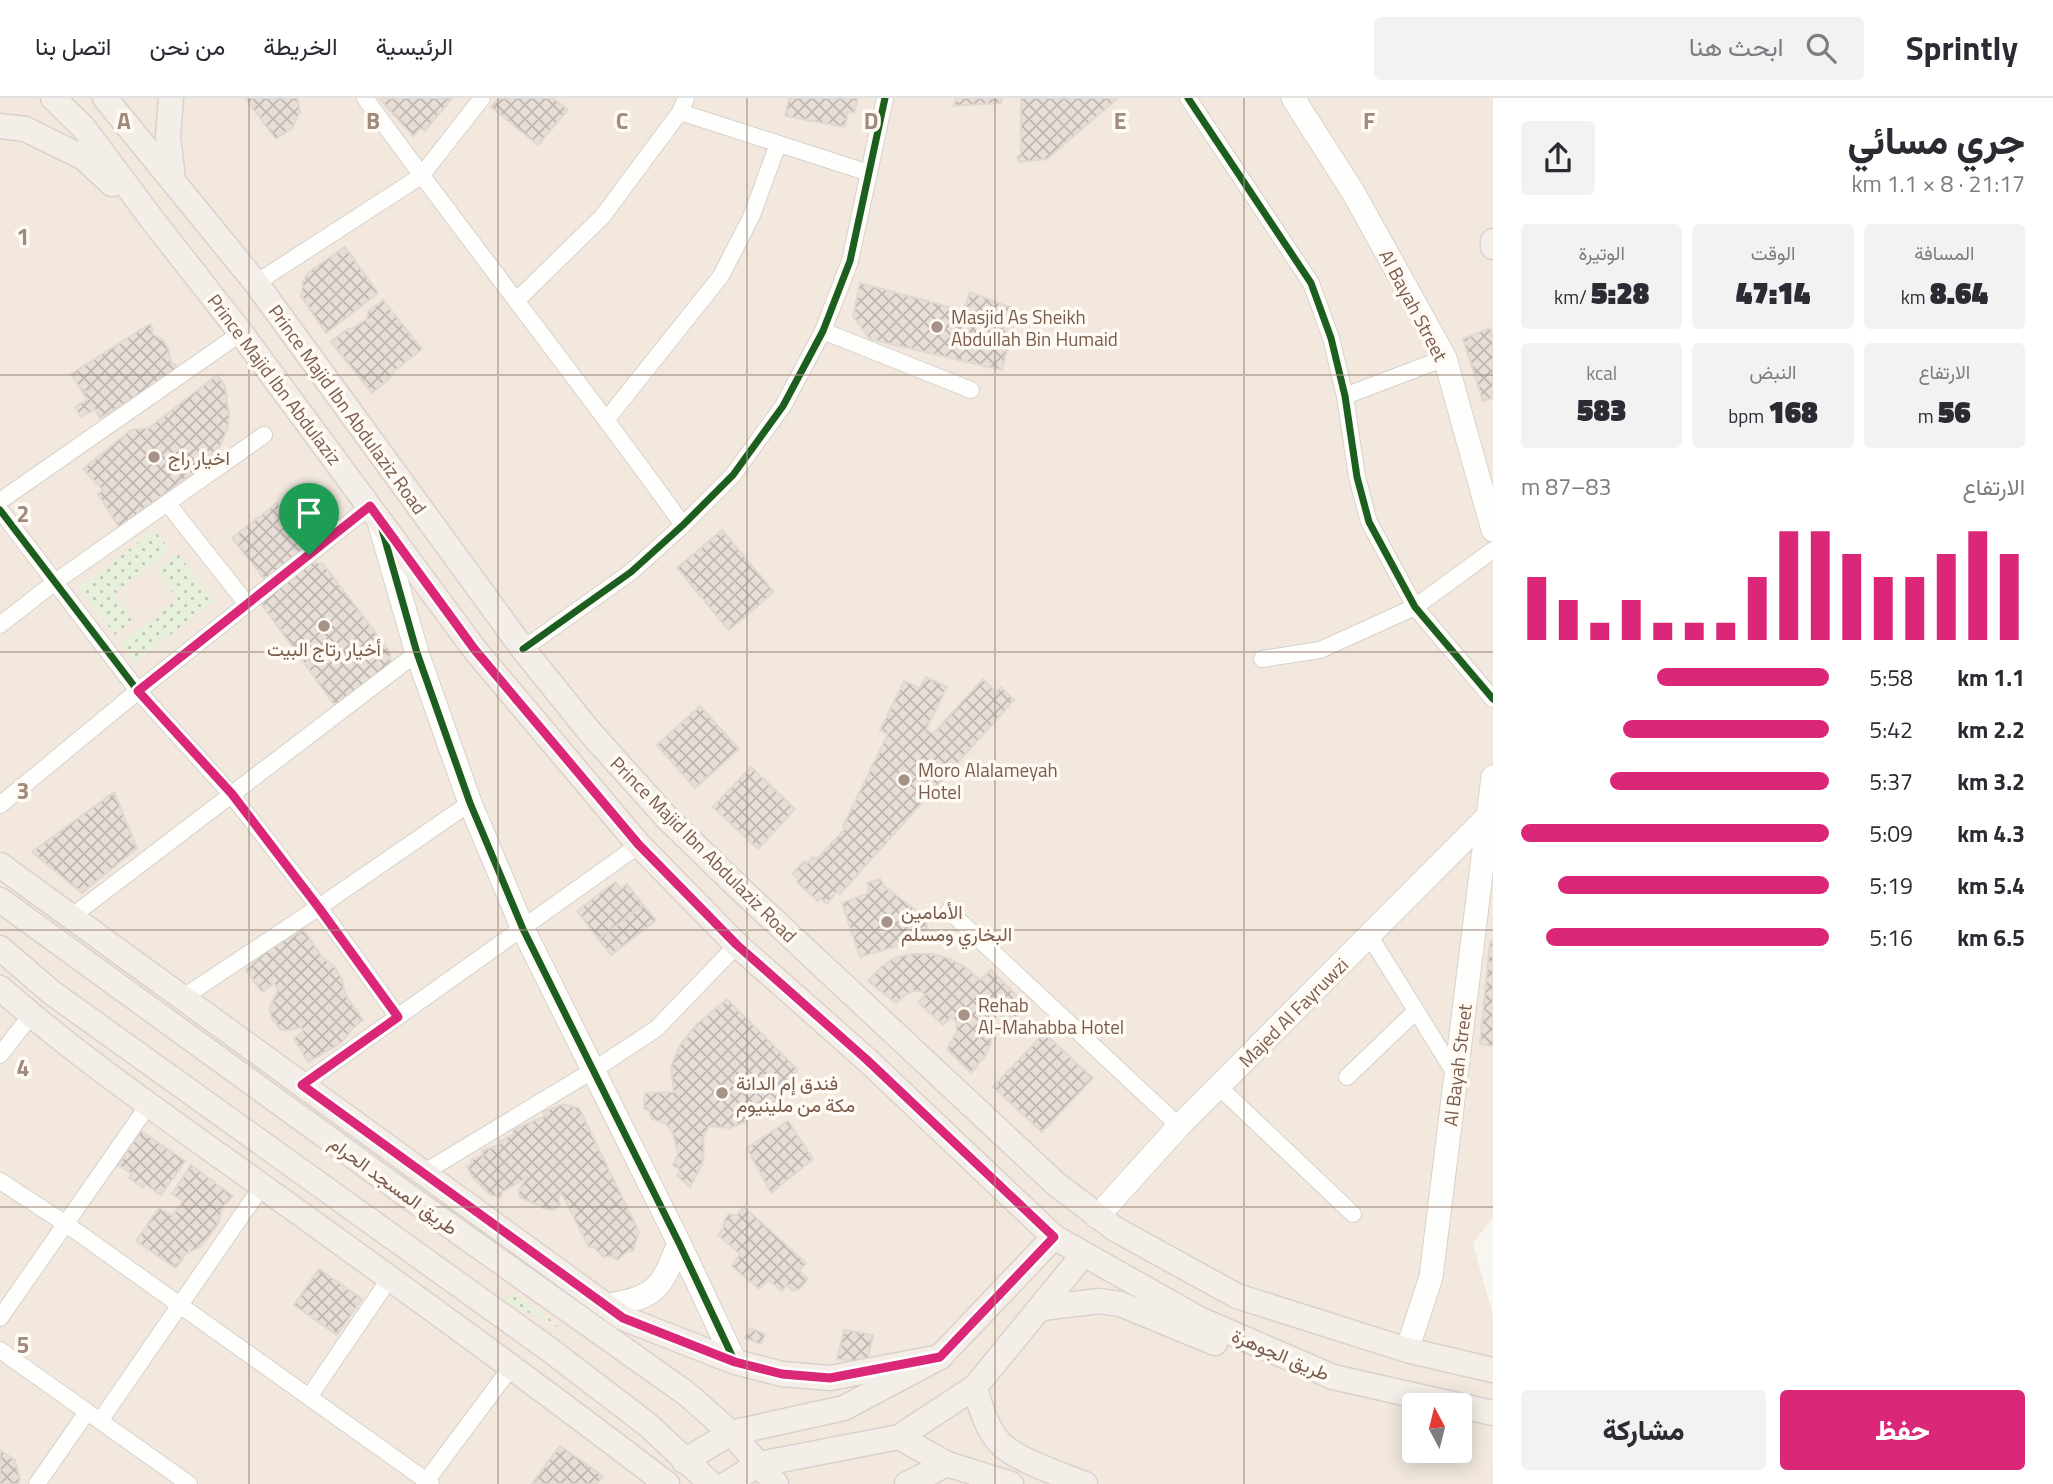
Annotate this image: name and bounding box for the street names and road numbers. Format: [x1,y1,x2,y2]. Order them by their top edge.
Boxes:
street label: Al Bayah Street [1372,244,1456,366]
street label: Prince Majid Ibn Abdulaziz [201,287,349,471]
street label: Prince Majid Ibn Abdulaziz Road [262,298,434,520]
street label: Prince Majid Ibn Abdulaziz Road [604,749,804,949]
street label: Majed Al Fayruwzi [1231,950,1355,1074]
street label: Al Bayah Street [1435,1002,1479,1128]
street label: طريق المسجد الحرام [324,1128,464,1242]
street label: طريق الجوهرة [1228,1320,1334,1388]

